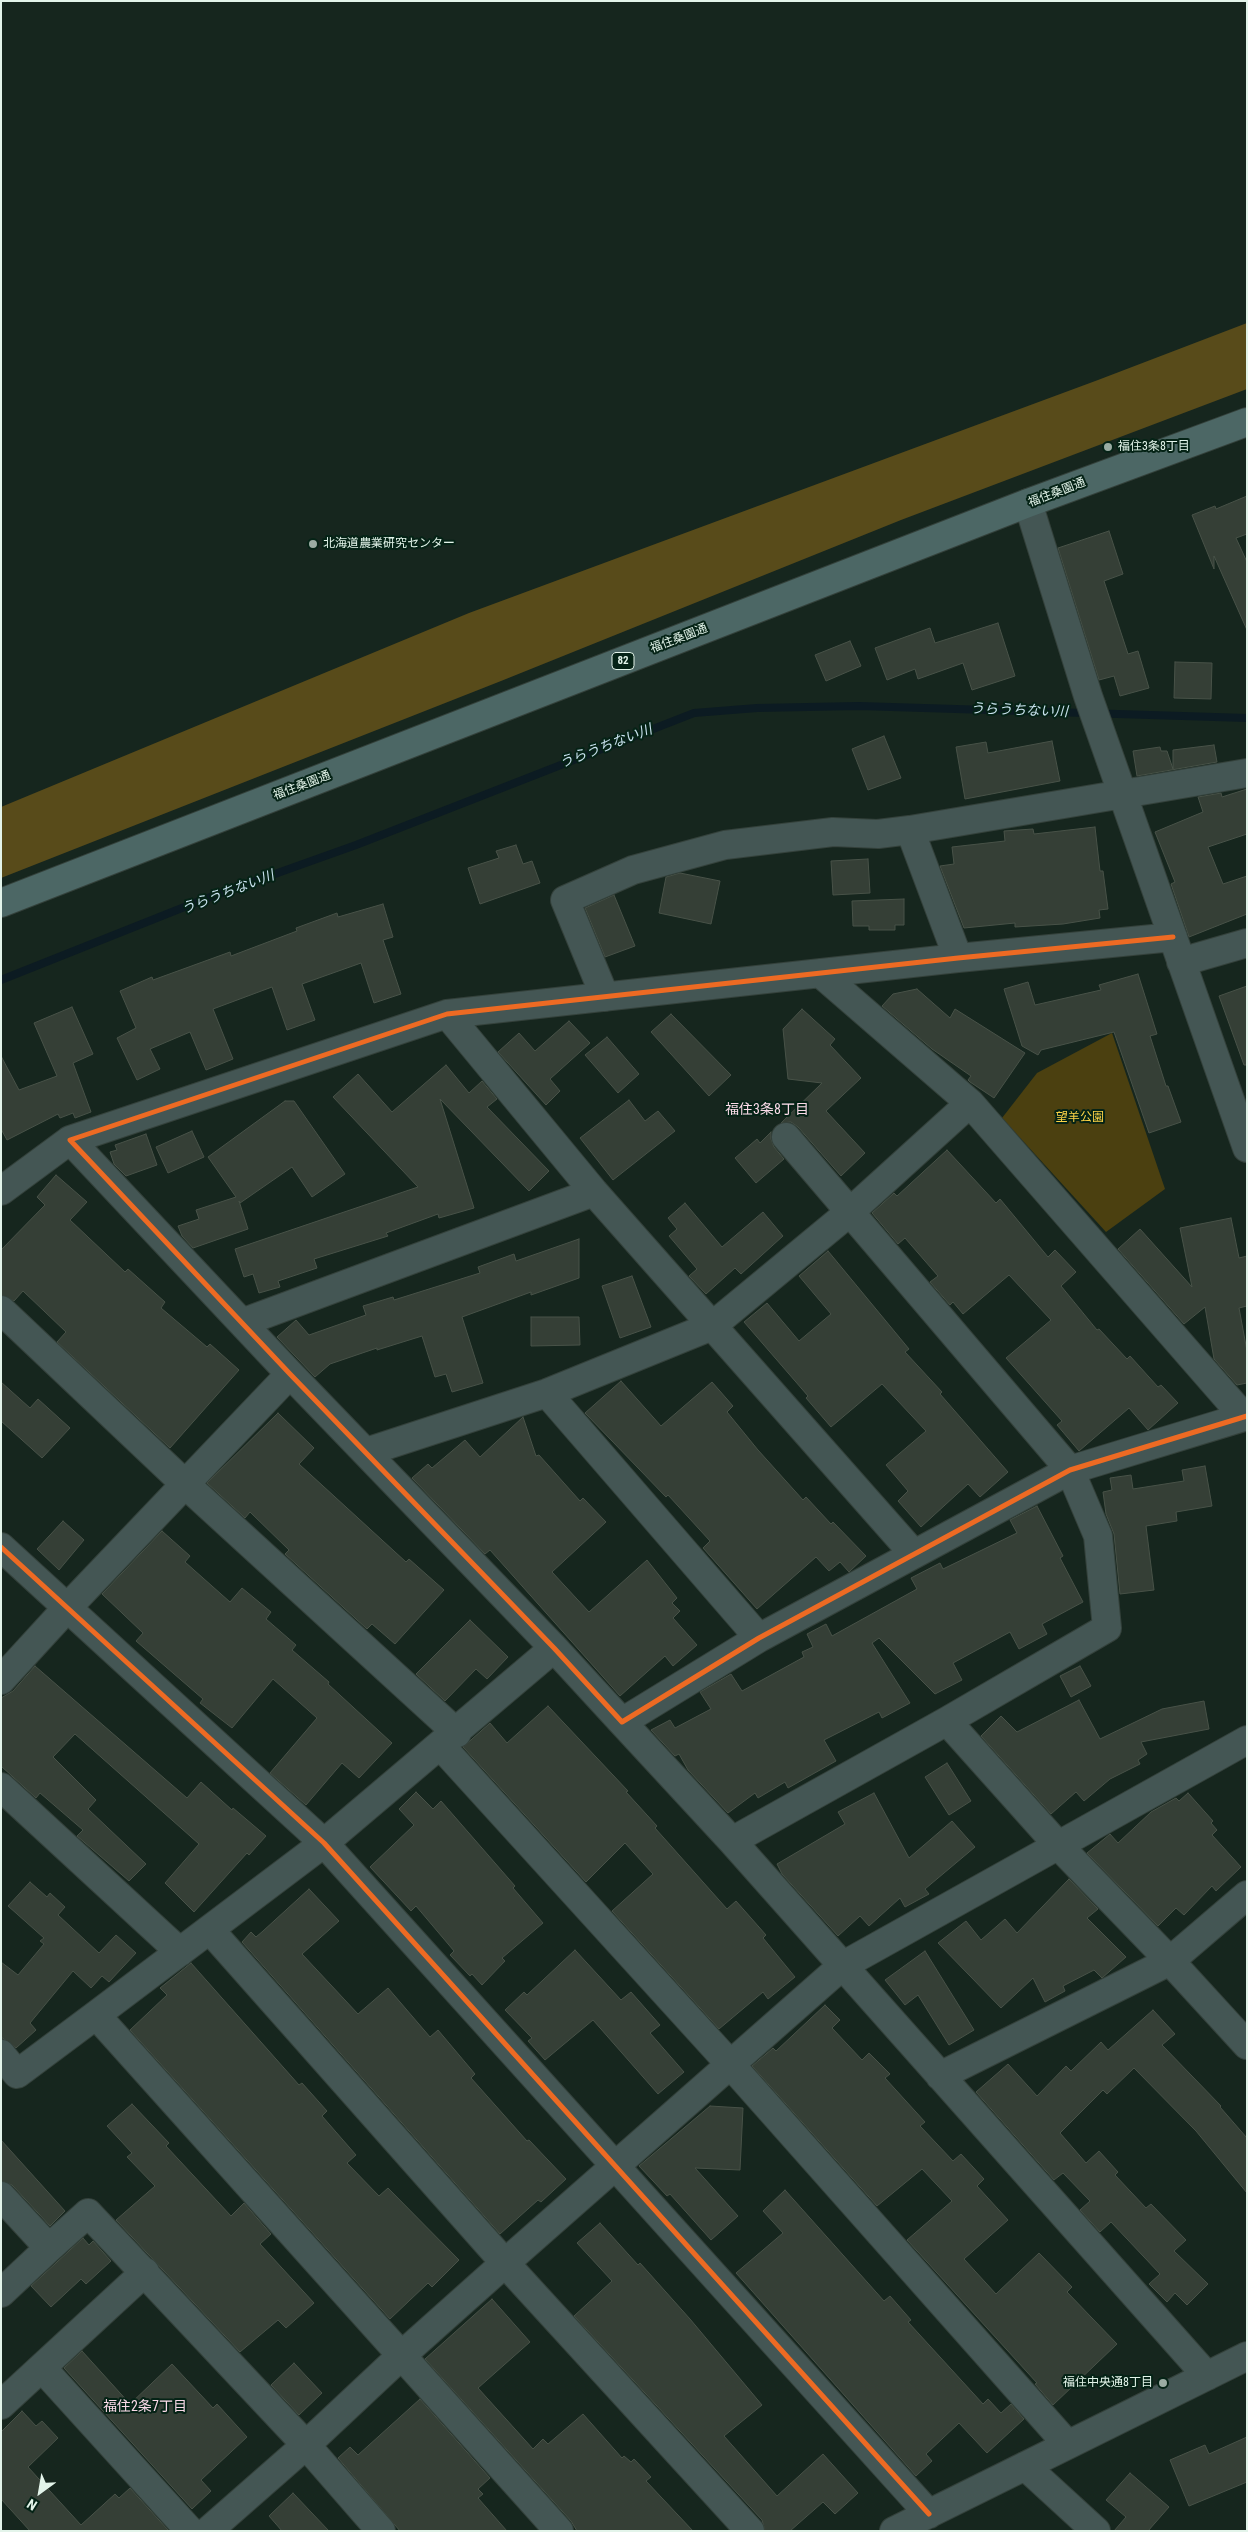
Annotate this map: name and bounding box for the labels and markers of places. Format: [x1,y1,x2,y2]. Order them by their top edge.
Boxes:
place label: 福住3条8丁目 [1118,440,1190,454]
marker: 福住3条8丁目 [1102,441,1114,453]
place label: 北海道農業研究センター [323,537,455,551]
marker: 北海道農業研究センター [307,538,319,550]
place label: 福住中央通8丁目 [1063,2376,1153,2390]
marker: 福住中央通8丁目 [1157,2377,1169,2389]

